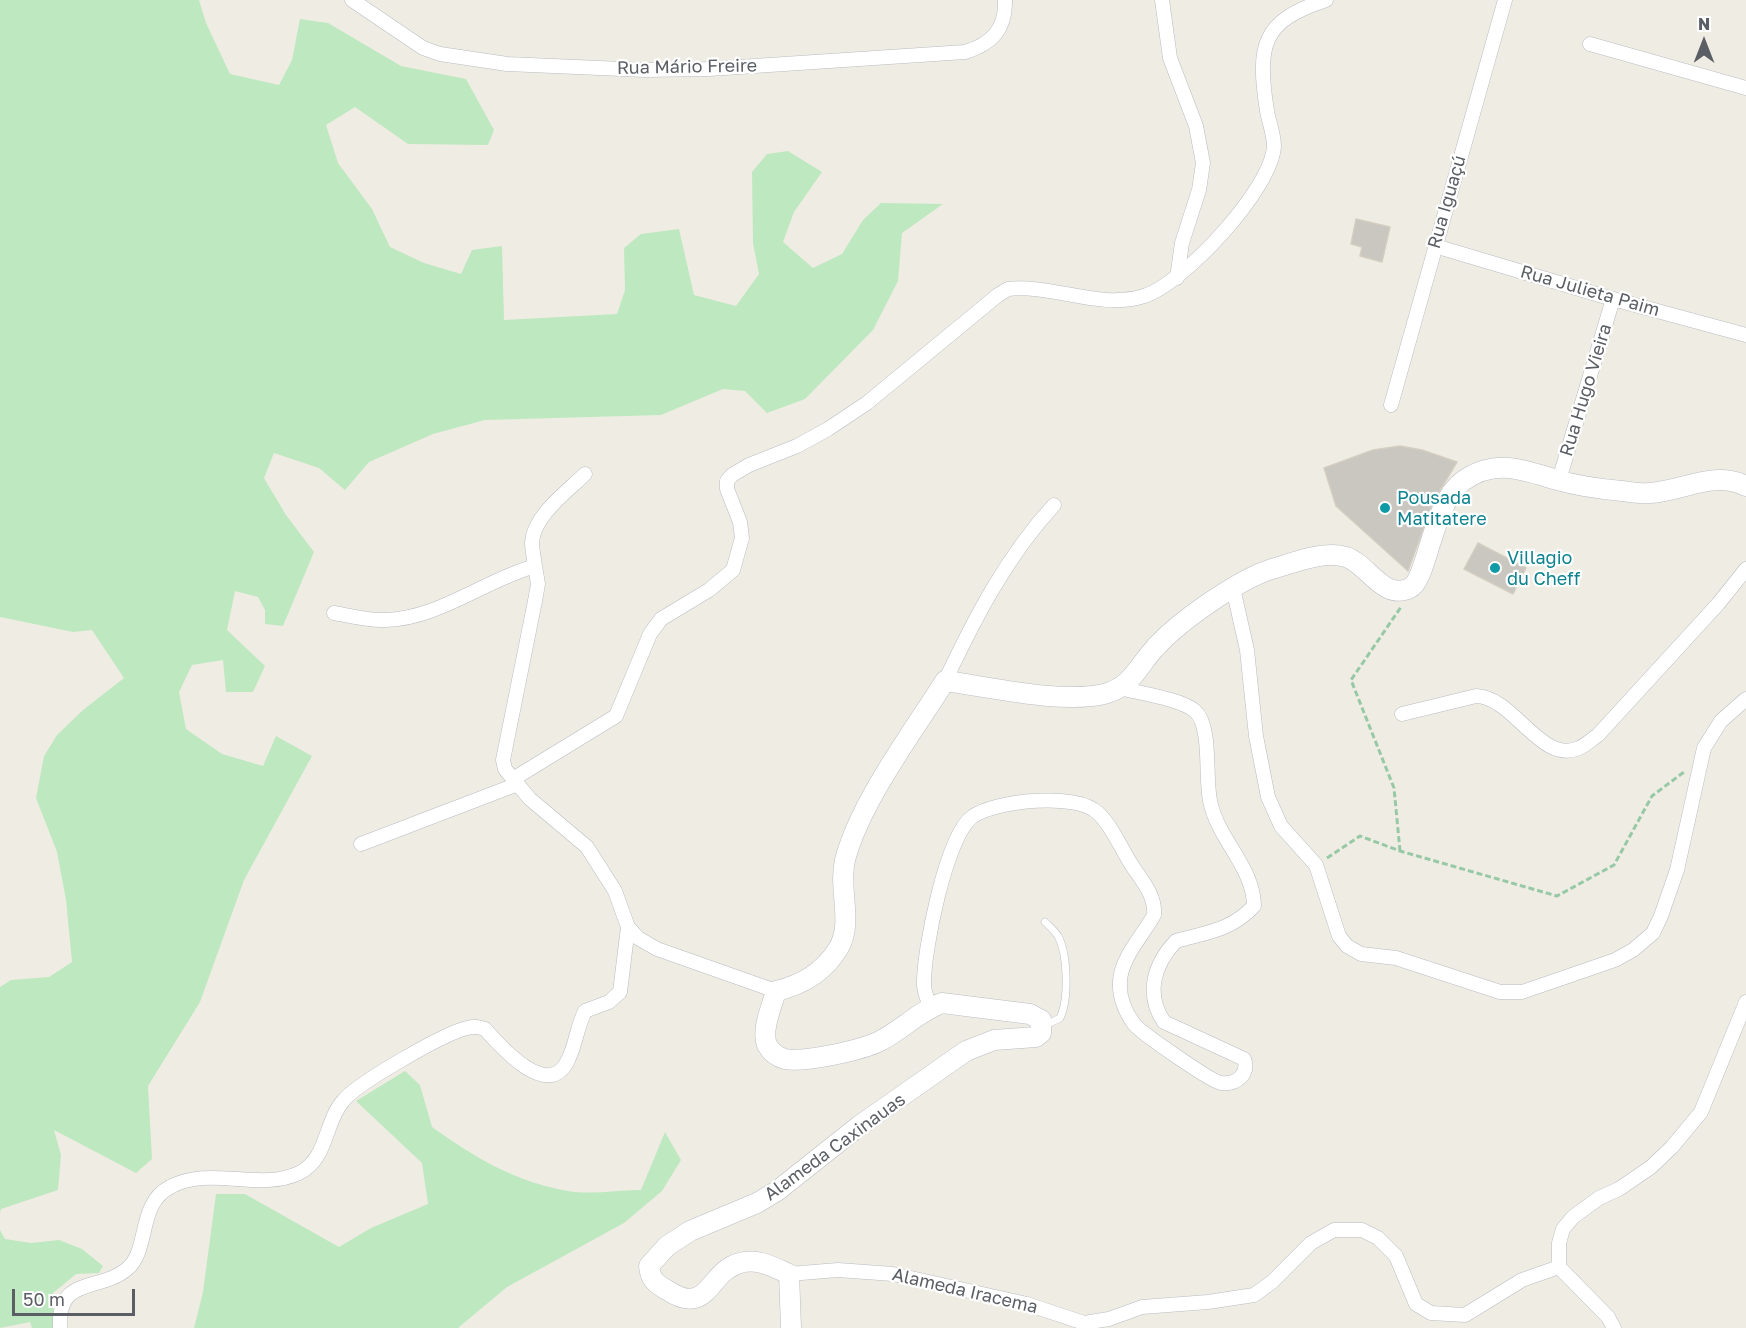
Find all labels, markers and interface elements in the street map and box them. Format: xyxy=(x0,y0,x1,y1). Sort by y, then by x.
north arrow xyxy=(1674,12,1734,72)
text: N xyxy=(1698,14,1710,34)
street label: Rua Mário Freire xyxy=(617,55,757,79)
street label: Rua Iguaçú xyxy=(1423,153,1471,251)
street label: Rua Julieta Paim xyxy=(1518,261,1662,321)
street label: Rua Hugo Vieira xyxy=(1556,321,1616,459)
place label: Pousada Matitatere xyxy=(1397,487,1487,530)
marker: Pousada Matitatere xyxy=(1378,501,1392,515)
place label: Villagio du Cheff xyxy=(1507,547,1580,590)
marker: Villagio du Cheff xyxy=(1488,561,1502,575)
street label: Alameda Caxinauas xyxy=(760,1089,910,1205)
street label: Alameda Iracema xyxy=(890,1264,1040,1318)
scale bar xyxy=(15,1277,138,1315)
text: 50 m xyxy=(23,1288,65,1310)

